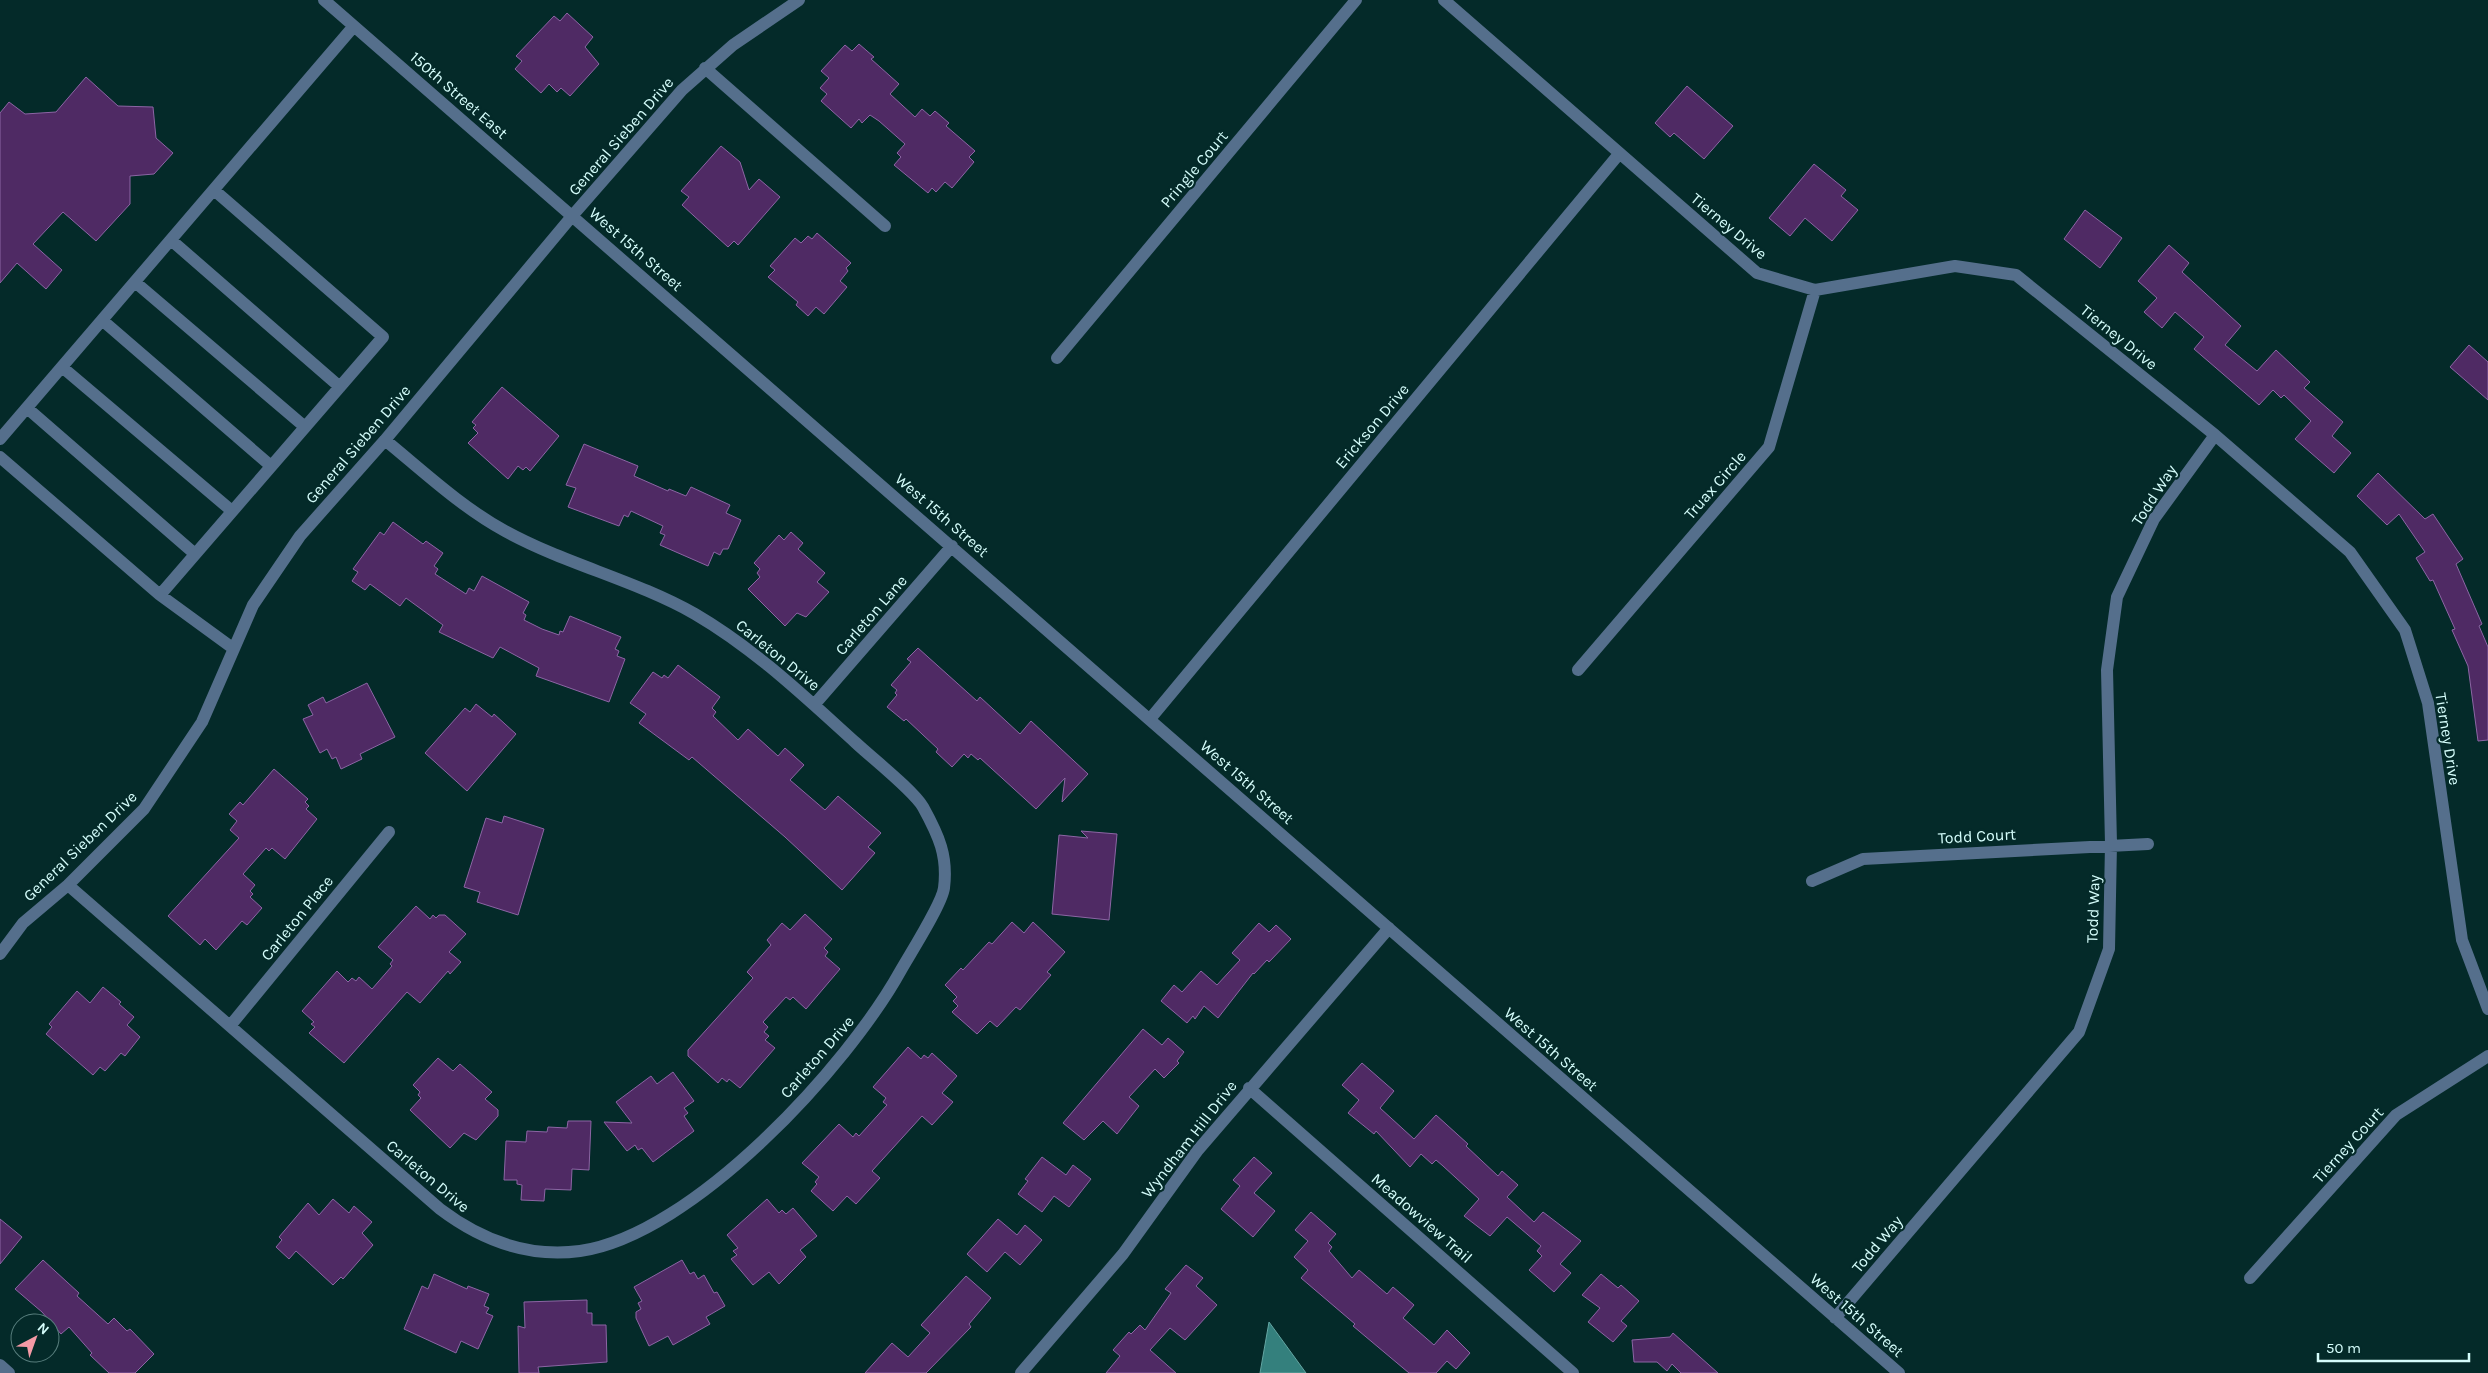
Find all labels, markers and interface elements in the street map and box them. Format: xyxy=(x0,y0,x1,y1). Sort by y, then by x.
street label: 150th Street East xyxy=(406,47,512,143)
street label: General Sieben Drive xyxy=(564,73,678,199)
street label: Pringle Court xyxy=(1156,127,1232,211)
street label: Tierney Drive xyxy=(1687,189,1771,263)
street label: West 15th Street xyxy=(585,203,687,295)
street label: Tierney Drive xyxy=(2077,300,2161,374)
street label: Erickson Drive xyxy=(1331,380,1413,472)
street label: General Sieben Drive xyxy=(301,381,415,507)
street label: Truax Circle xyxy=(1680,447,1750,523)
street label: Todd Way xyxy=(2127,461,2181,529)
street label: West 15th Street xyxy=(891,469,993,561)
street label: Carleton Lane xyxy=(831,571,911,659)
street label: Carleton Drive xyxy=(732,615,824,695)
street label: Tierney Drive xyxy=(2431,691,2465,787)
street label: West 15th Street xyxy=(1196,736,1298,828)
street label: General Sieben Drive xyxy=(19,787,141,905)
street label: Todd Court xyxy=(1937,824,2017,848)
street label: Carleton Place xyxy=(257,872,337,964)
street label: Todd Way xyxy=(2082,874,2104,943)
street label: West 15th Street xyxy=(1500,1003,1602,1095)
street label: Carleton Drive xyxy=(776,1012,858,1102)
street label: Wyndham Hill Drive xyxy=(1137,1077,1241,1201)
street label: Tierney Court xyxy=(2309,1103,2387,1187)
street label: Carleton Drive xyxy=(383,1136,473,1216)
street label: Meadowview Trail xyxy=(1368,1169,1476,1267)
street label: Todd Way xyxy=(1848,1211,1907,1276)
street label: West 15th Street xyxy=(1806,1269,1908,1361)
north arrow xyxy=(10,1313,60,1363)
text: N xyxy=(34,1319,53,1338)
scale bar xyxy=(2318,1330,2469,1362)
text: 50 m xyxy=(2326,1339,2361,1357)

